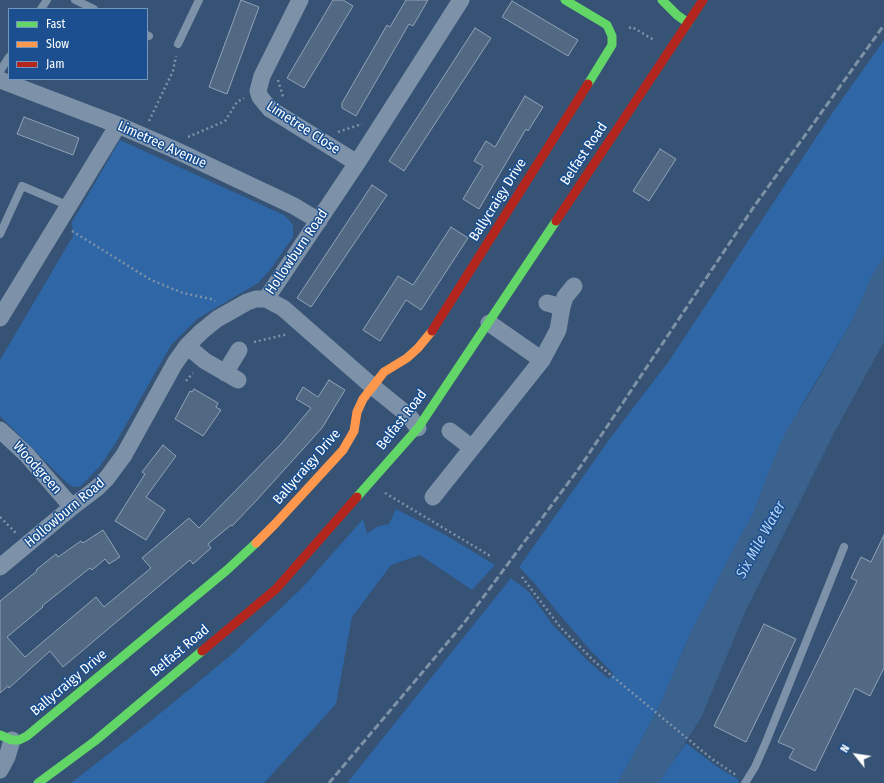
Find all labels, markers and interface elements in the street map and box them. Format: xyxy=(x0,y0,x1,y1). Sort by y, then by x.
legend xyxy=(8,8,148,80)
text: Fast xyxy=(46,17,65,31)
text: Slow xyxy=(46,37,69,51)
text: Jam xyxy=(46,57,64,71)
street label: Limetree Close xyxy=(263,98,343,158)
street label: Limetree Avenue xyxy=(115,118,209,172)
street label: Belfast Road xyxy=(557,120,611,188)
street label: Ballycraigy Drive xyxy=(466,156,530,244)
street label: Hollowburn Road xyxy=(262,206,332,298)
street label: Belfast Road xyxy=(373,387,431,453)
street label: Ballycraigy Drive xyxy=(270,426,344,508)
street label: Woodgreen xyxy=(9,438,65,498)
street label: Hollowburn Road xyxy=(22,475,108,551)
water label: Six Mile Water xyxy=(732,498,790,582)
street label: Belfast Road xyxy=(147,621,213,681)
street label: Ballycraigy Drive xyxy=(27,646,111,720)
north arrow xyxy=(836,735,876,775)
text: N xyxy=(838,743,852,755)

